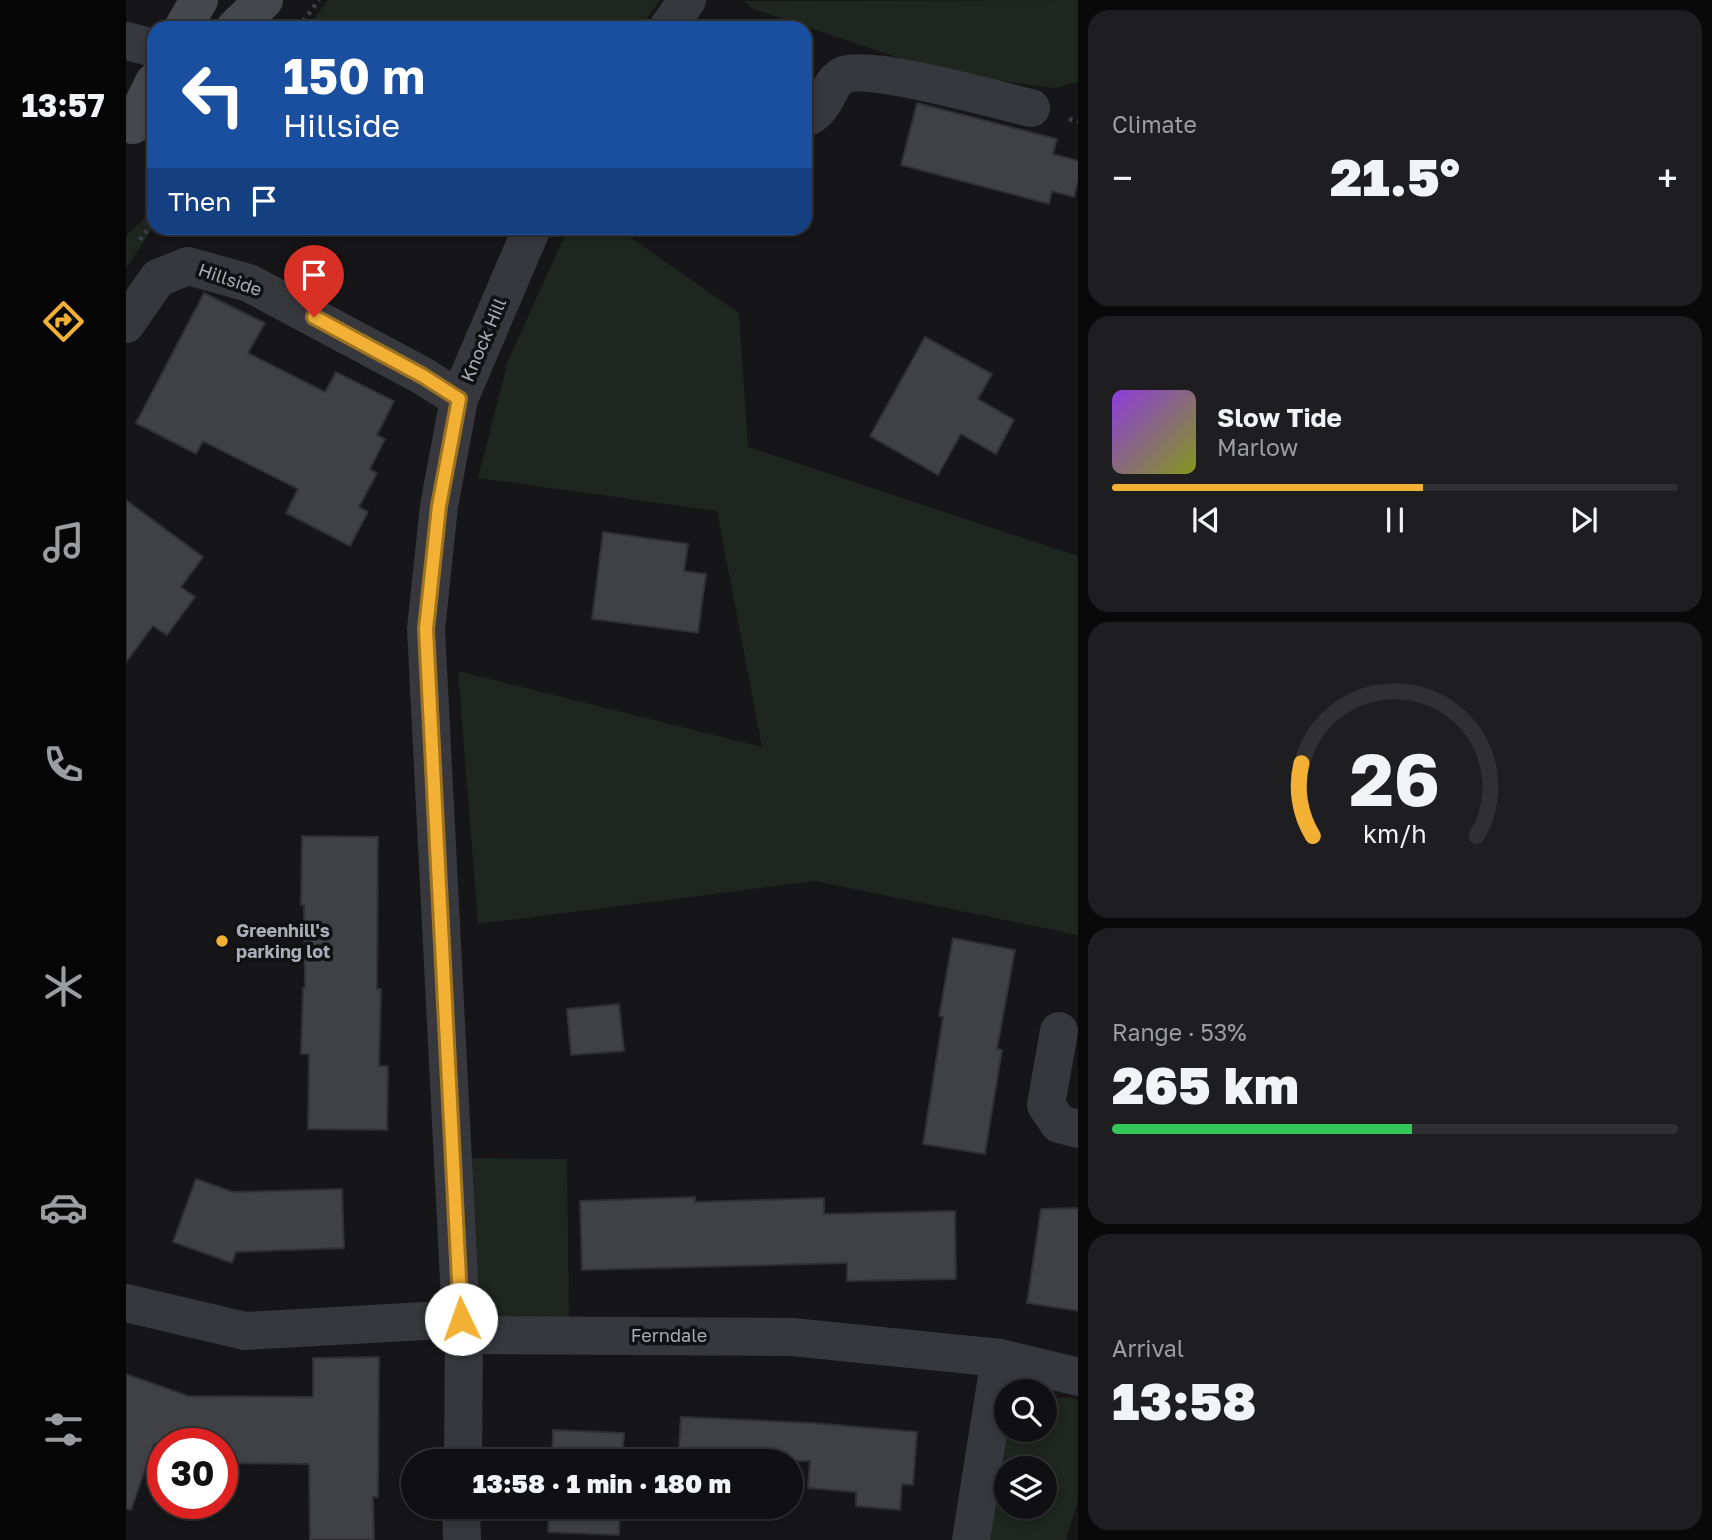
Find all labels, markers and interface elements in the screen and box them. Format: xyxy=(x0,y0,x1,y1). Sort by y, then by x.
text: 150 m xyxy=(283,46,425,105)
icon: left xyxy=(168,49,259,140)
text: 13:57 xyxy=(21,86,105,124)
text: Hillside xyxy=(283,106,400,144)
text: Climate xyxy=(1112,110,1197,138)
text: 21.5° xyxy=(1330,145,1460,207)
text: − xyxy=(1112,155,1133,200)
text: + xyxy=(1657,155,1678,200)
icon: arrive xyxy=(245,182,283,220)
text: Then xyxy=(168,186,231,217)
pin xyxy=(284,245,344,317)
icon: arrive xyxy=(295,256,333,294)
street label: Hillside xyxy=(196,258,265,300)
street label: Knock Hill xyxy=(456,294,511,385)
icon: directions xyxy=(39,297,88,346)
text: Slow Tide xyxy=(1217,402,1342,433)
text: Marlow xyxy=(1217,433,1298,461)
icon: previous xyxy=(1187,501,1225,539)
icon: pause xyxy=(1376,501,1414,539)
icon: next xyxy=(1565,501,1603,539)
icon: music xyxy=(39,518,88,567)
text: 26 xyxy=(1350,735,1440,822)
icon: phone xyxy=(39,740,88,789)
text: km/h xyxy=(1363,818,1427,849)
place label: Greenhill's parking lot xyxy=(236,919,330,962)
marker: Greenhill's parking lot xyxy=(214,933,230,949)
icon: climate xyxy=(39,962,88,1011)
text: Range · 53% xyxy=(1112,1018,1247,1046)
text: 265 km xyxy=(1112,1053,1299,1115)
icon: car xyxy=(39,1183,88,1232)
position arrow xyxy=(424,1282,498,1356)
street label: Ferndale xyxy=(631,1324,707,1346)
text: Arrival xyxy=(1112,1334,1184,1362)
text: 13:58 xyxy=(1112,1369,1256,1431)
map controls xyxy=(994,1379,1057,1519)
button: search xyxy=(994,1379,1057,1442)
icon: filters xyxy=(39,1405,88,1454)
speed limit sign: 30 xyxy=(147,1428,238,1519)
button: layers xyxy=(994,1456,1057,1519)
text: 13:58 · 1 min · 180 m xyxy=(473,1468,731,1499)

